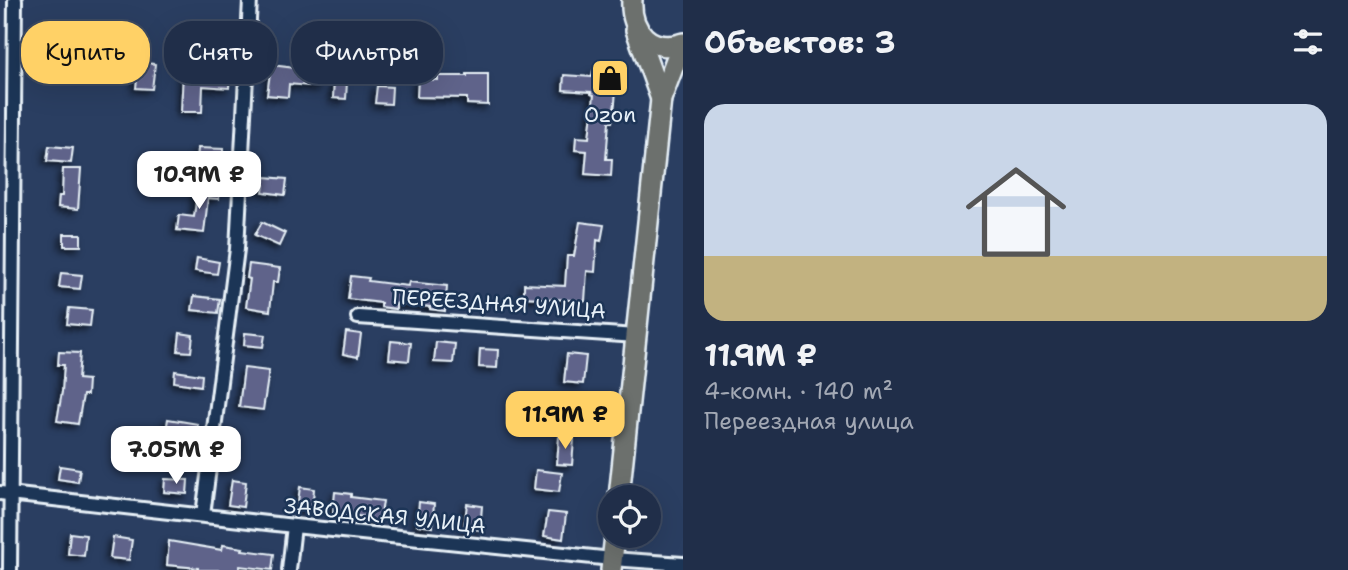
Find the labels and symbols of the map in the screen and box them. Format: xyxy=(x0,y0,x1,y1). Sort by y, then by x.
shop icon: Ozon xyxy=(589,57,631,99)
place label: Ozon xyxy=(584,101,636,129)
pin: 10.9M ₽ xyxy=(134,152,264,211)
street label: ПЕРЕЕЗДНАЯ УЛИЦА xyxy=(391,283,607,325)
pin: 11.9M ₽ xyxy=(500,392,630,451)
pin: 7.05M ₽ xyxy=(111,426,241,486)
street label: ЗАВОДСКАЯ УЛИЦА xyxy=(283,491,487,541)

